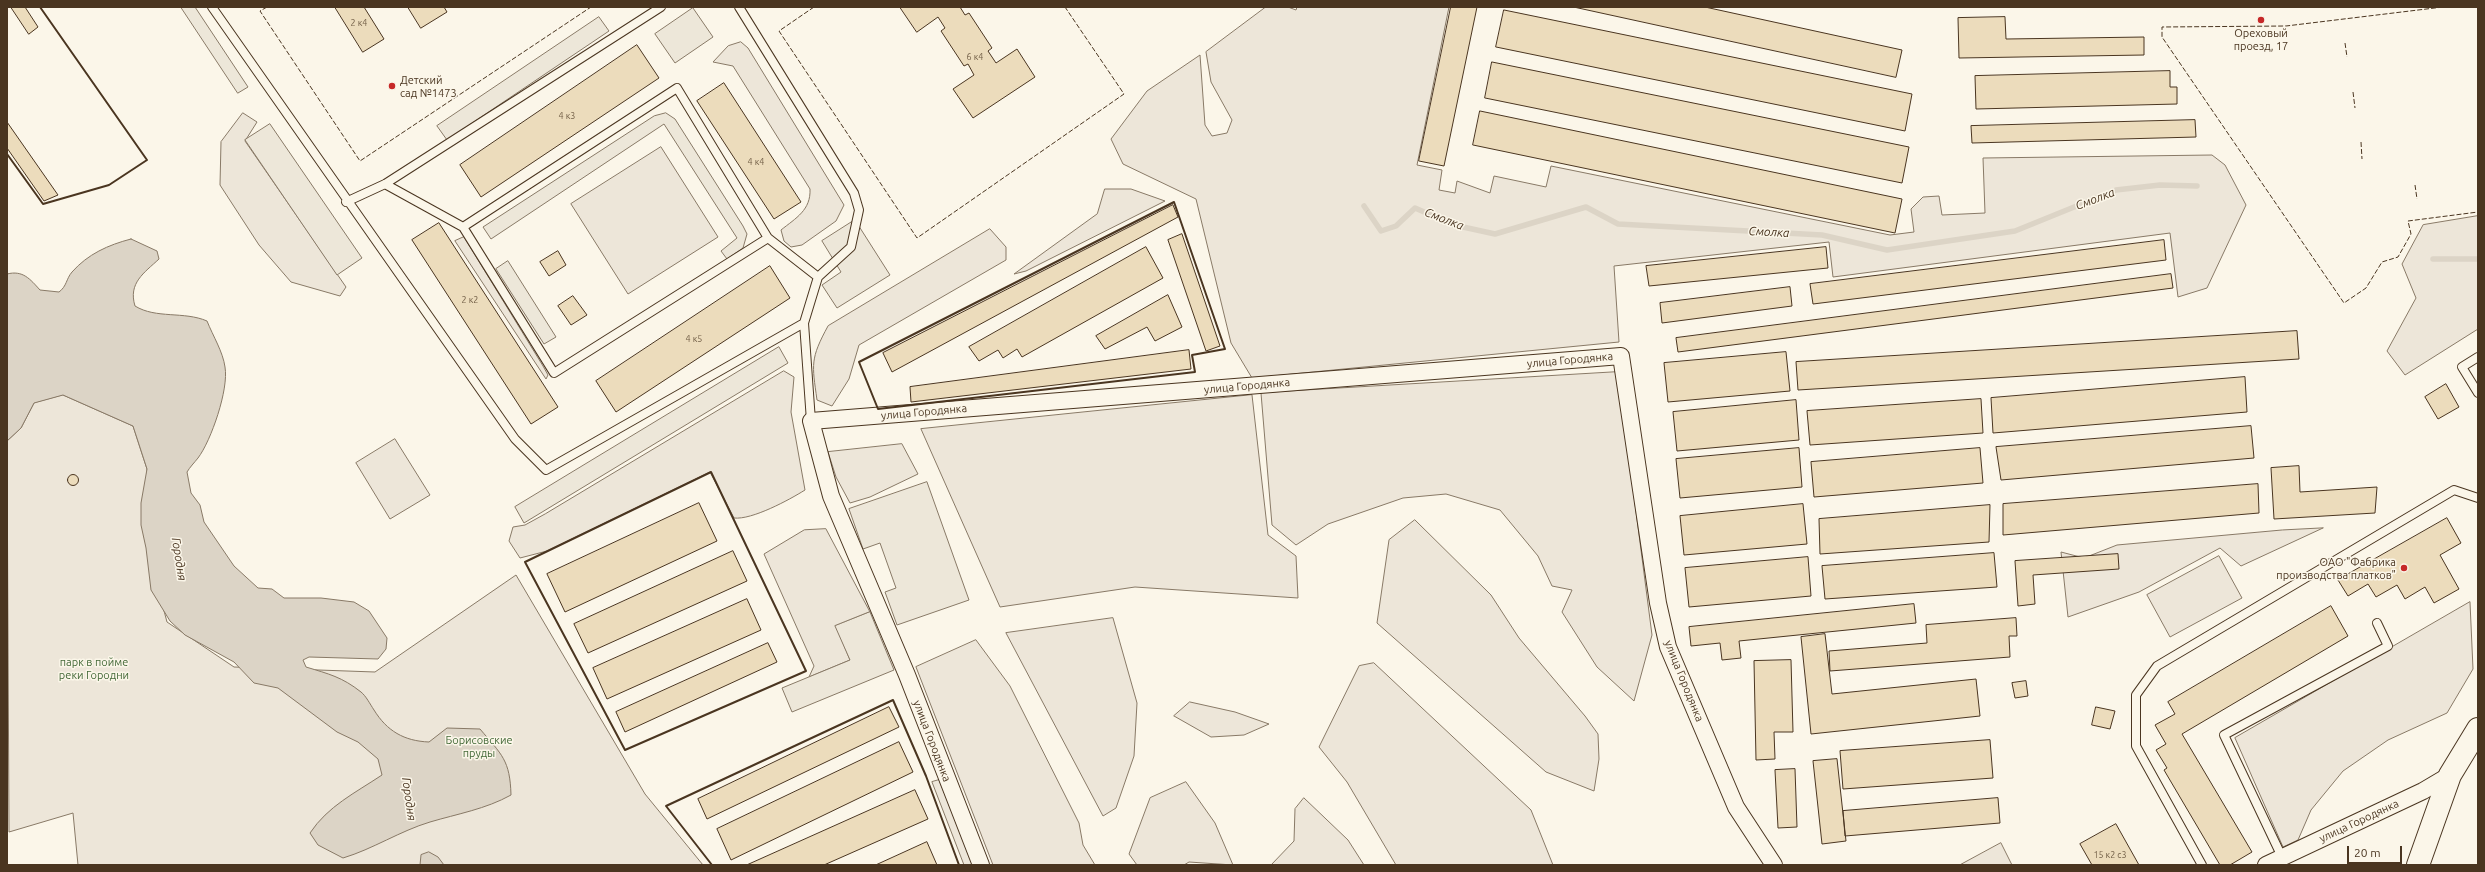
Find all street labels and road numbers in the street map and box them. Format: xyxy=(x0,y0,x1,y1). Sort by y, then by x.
street label: улица Городянка xyxy=(1526,350,1614,370)
street label: улица Городянка xyxy=(1203,376,1291,396)
street label: улица Городянка xyxy=(880,402,968,422)
street label: улица Городянка xyxy=(1662,638,1706,724)
street label: улица Городянка xyxy=(910,698,954,784)
street label: улица Городянка xyxy=(2317,797,2401,845)

